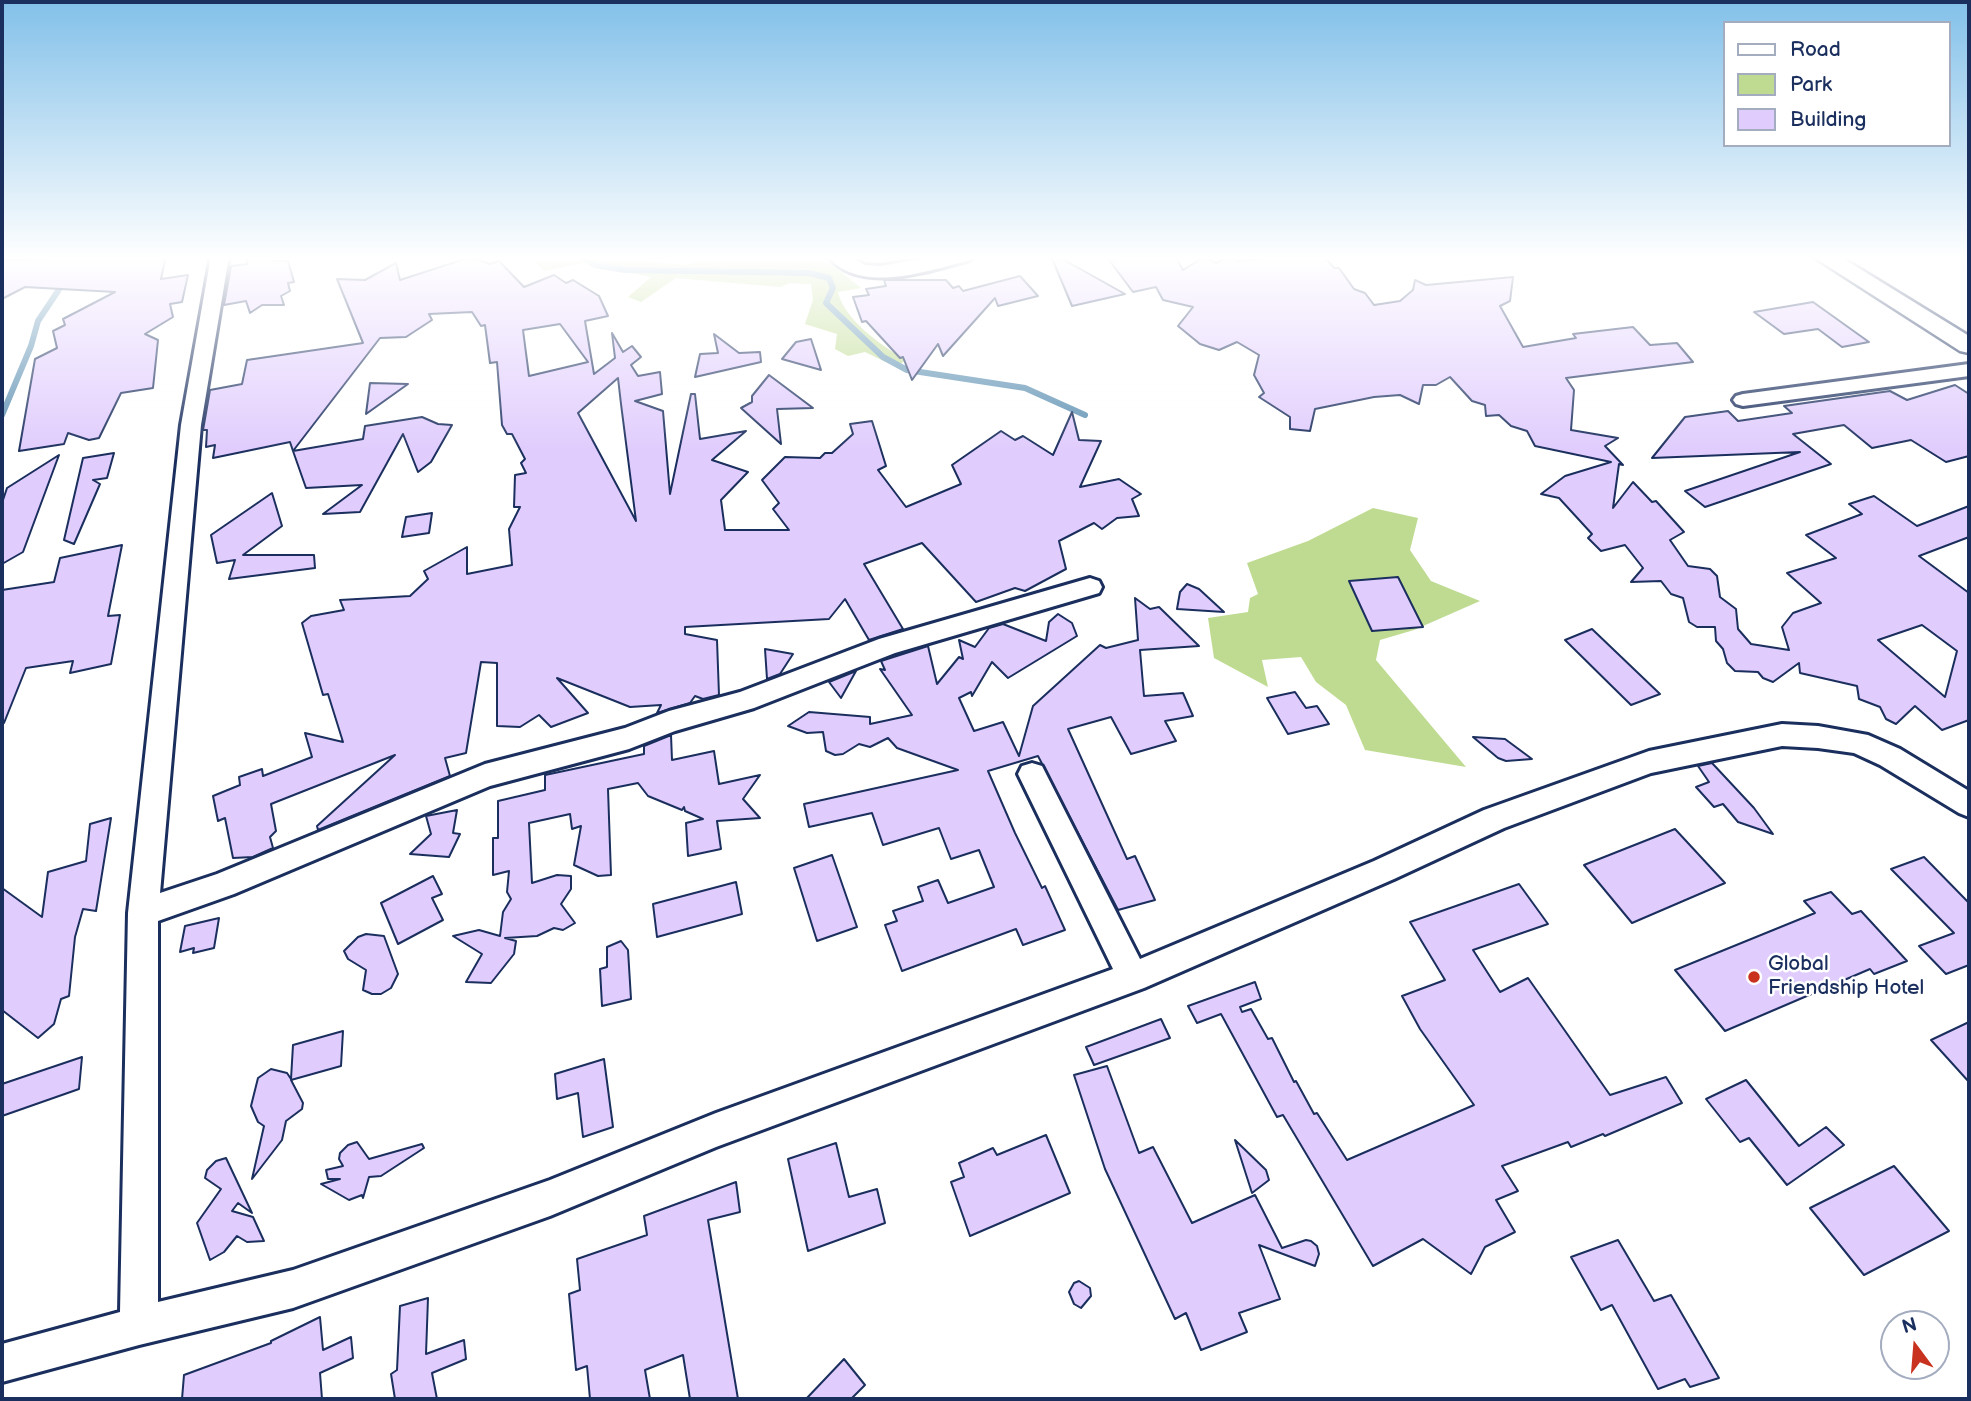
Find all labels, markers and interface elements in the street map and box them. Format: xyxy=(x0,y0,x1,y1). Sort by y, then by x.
legend xyxy=(1722,21,1950,147)
text: Road xyxy=(1790,37,1841,62)
text: Park xyxy=(1790,72,1832,97)
text: Building xyxy=(1790,107,1866,132)
place label: Global Friendship Hotel xyxy=(1768,952,1924,1002)
marker: Global Friendship Hotel xyxy=(1746,969,1762,985)
north arrow xyxy=(1880,1310,1950,1380)
text: N xyxy=(1900,1313,1920,1339)

